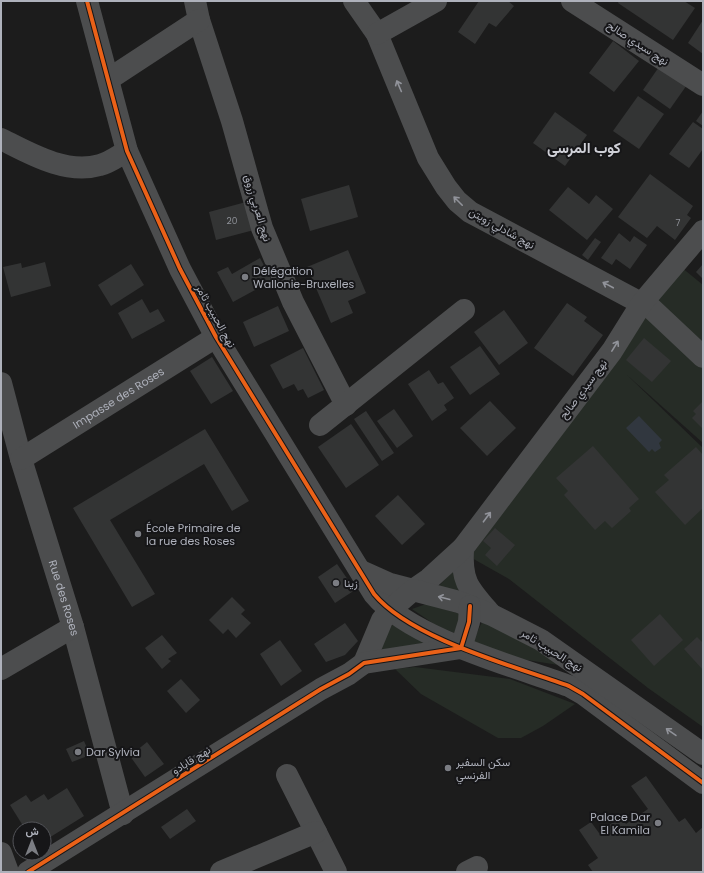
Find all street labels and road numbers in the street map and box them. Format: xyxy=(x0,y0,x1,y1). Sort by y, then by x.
street label: نهج سيدي صالح xyxy=(603,17,672,71)
street label: نهج العربي زروق xyxy=(238,173,276,244)
street label: نهج شادلي زويتن xyxy=(465,203,538,254)
street label: نهج الحبيب ثامر xyxy=(192,281,240,350)
street label: نهج سيدي صالح xyxy=(555,356,612,423)
street label: Impasse des Roses xyxy=(70,363,168,433)
street label: Rue des Roses xyxy=(45,558,83,638)
street label: نهج الحبيب ثامر xyxy=(517,624,586,675)
street label: نهج قابادو xyxy=(168,742,214,778)

